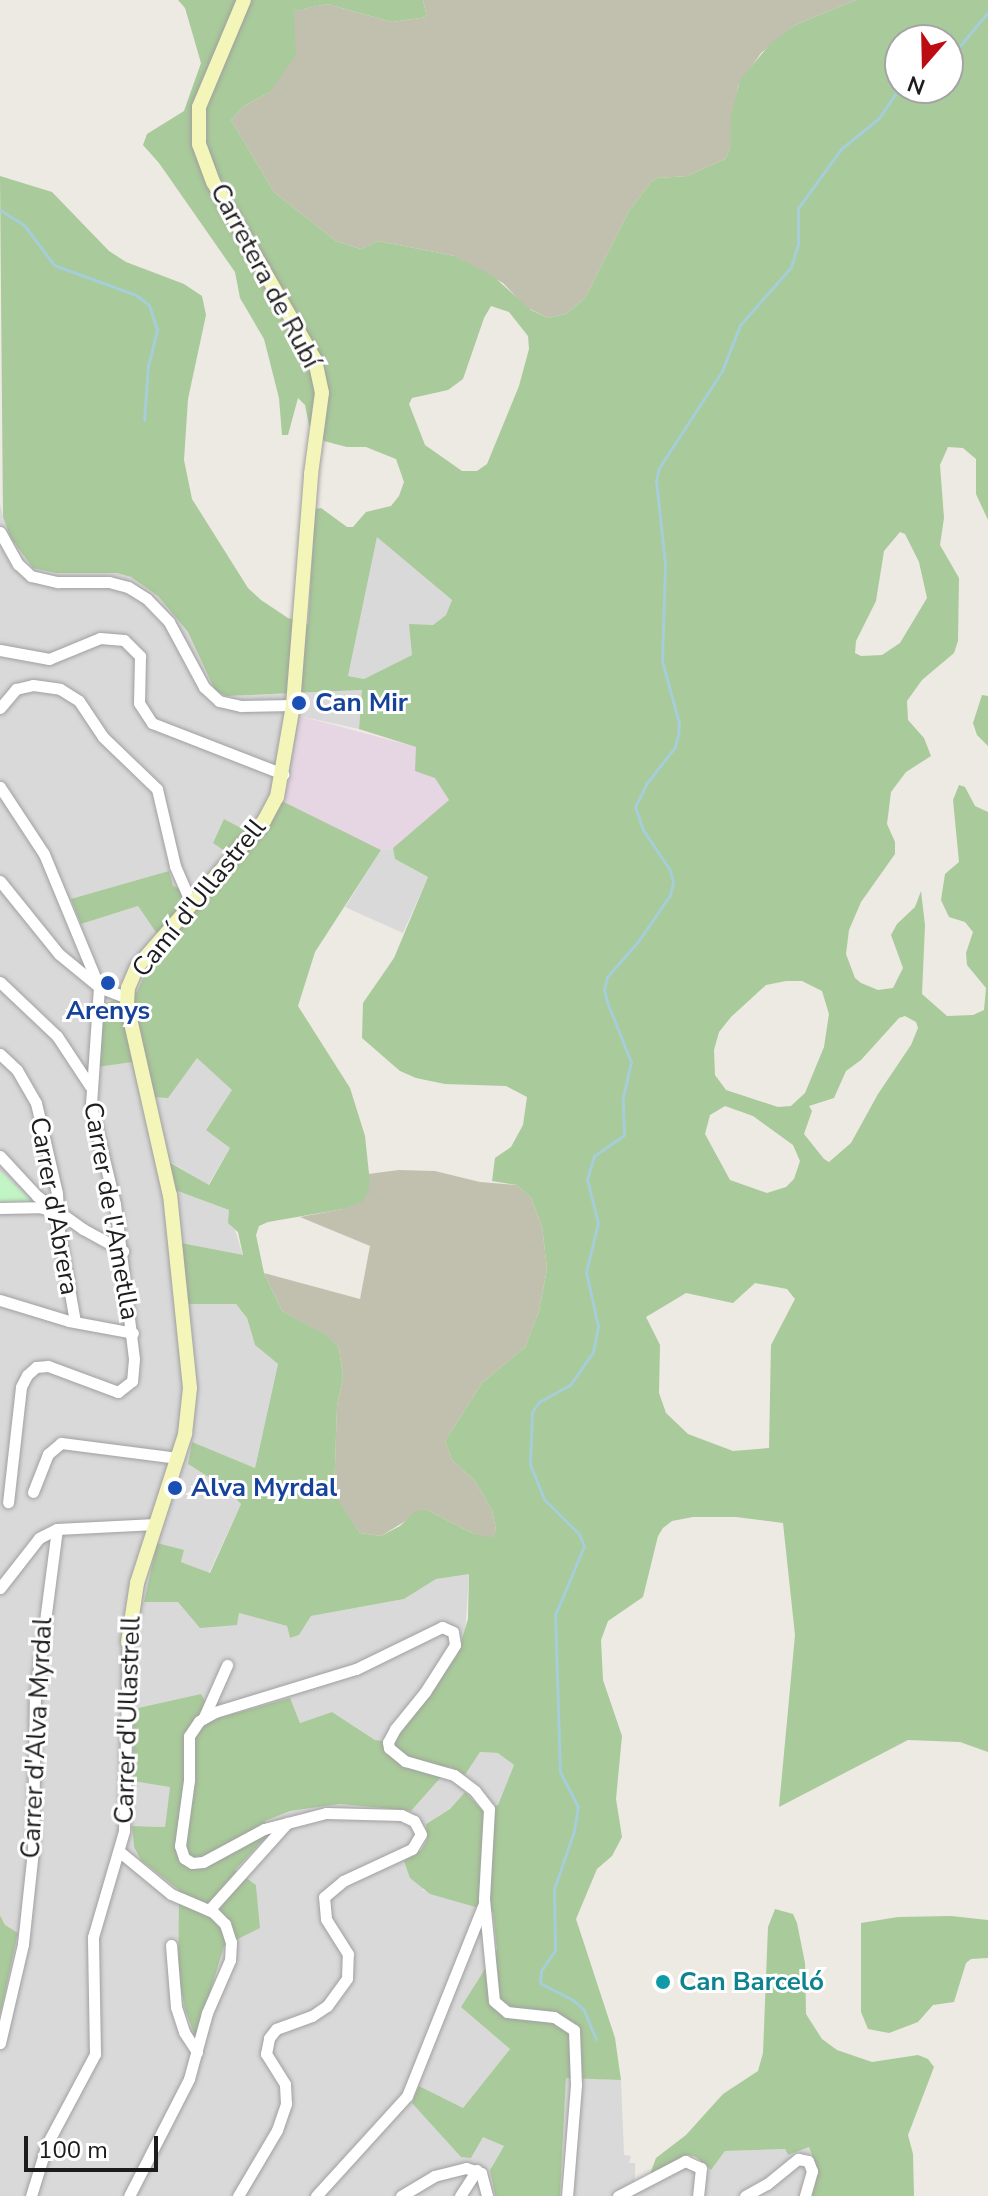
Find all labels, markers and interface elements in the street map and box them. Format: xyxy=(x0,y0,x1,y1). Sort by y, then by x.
north arrow xyxy=(884,24,964,104)
text: N xyxy=(904,68,929,102)
street label: Carretera de Rubí xyxy=(203,178,327,374)
place label: Can Mir xyxy=(315,687,408,719)
marker: Can Mir xyxy=(290,694,308,712)
street label: Camí d'Ullastrell xyxy=(126,813,272,983)
marker: Arenys xyxy=(99,974,117,992)
place label: Arenys xyxy=(66,995,150,1027)
street label: Carrer de l'Ametlla xyxy=(76,1100,146,1322)
street label: Carrer d'Abrera xyxy=(23,1115,85,1297)
place label: Alva Myrdal xyxy=(191,1472,337,1504)
marker: Alva Myrdal xyxy=(166,1479,184,1497)
street label: Carrer d'Ullastrell xyxy=(109,1616,147,1824)
street label: Carrer d'Alva Myrdal xyxy=(15,1617,59,1859)
place label: Can Barceló xyxy=(679,1966,824,1998)
marker: Can Barceló xyxy=(654,1973,672,1991)
scale bar xyxy=(28,2120,162,2170)
text: 100 m xyxy=(38,2134,108,2166)

